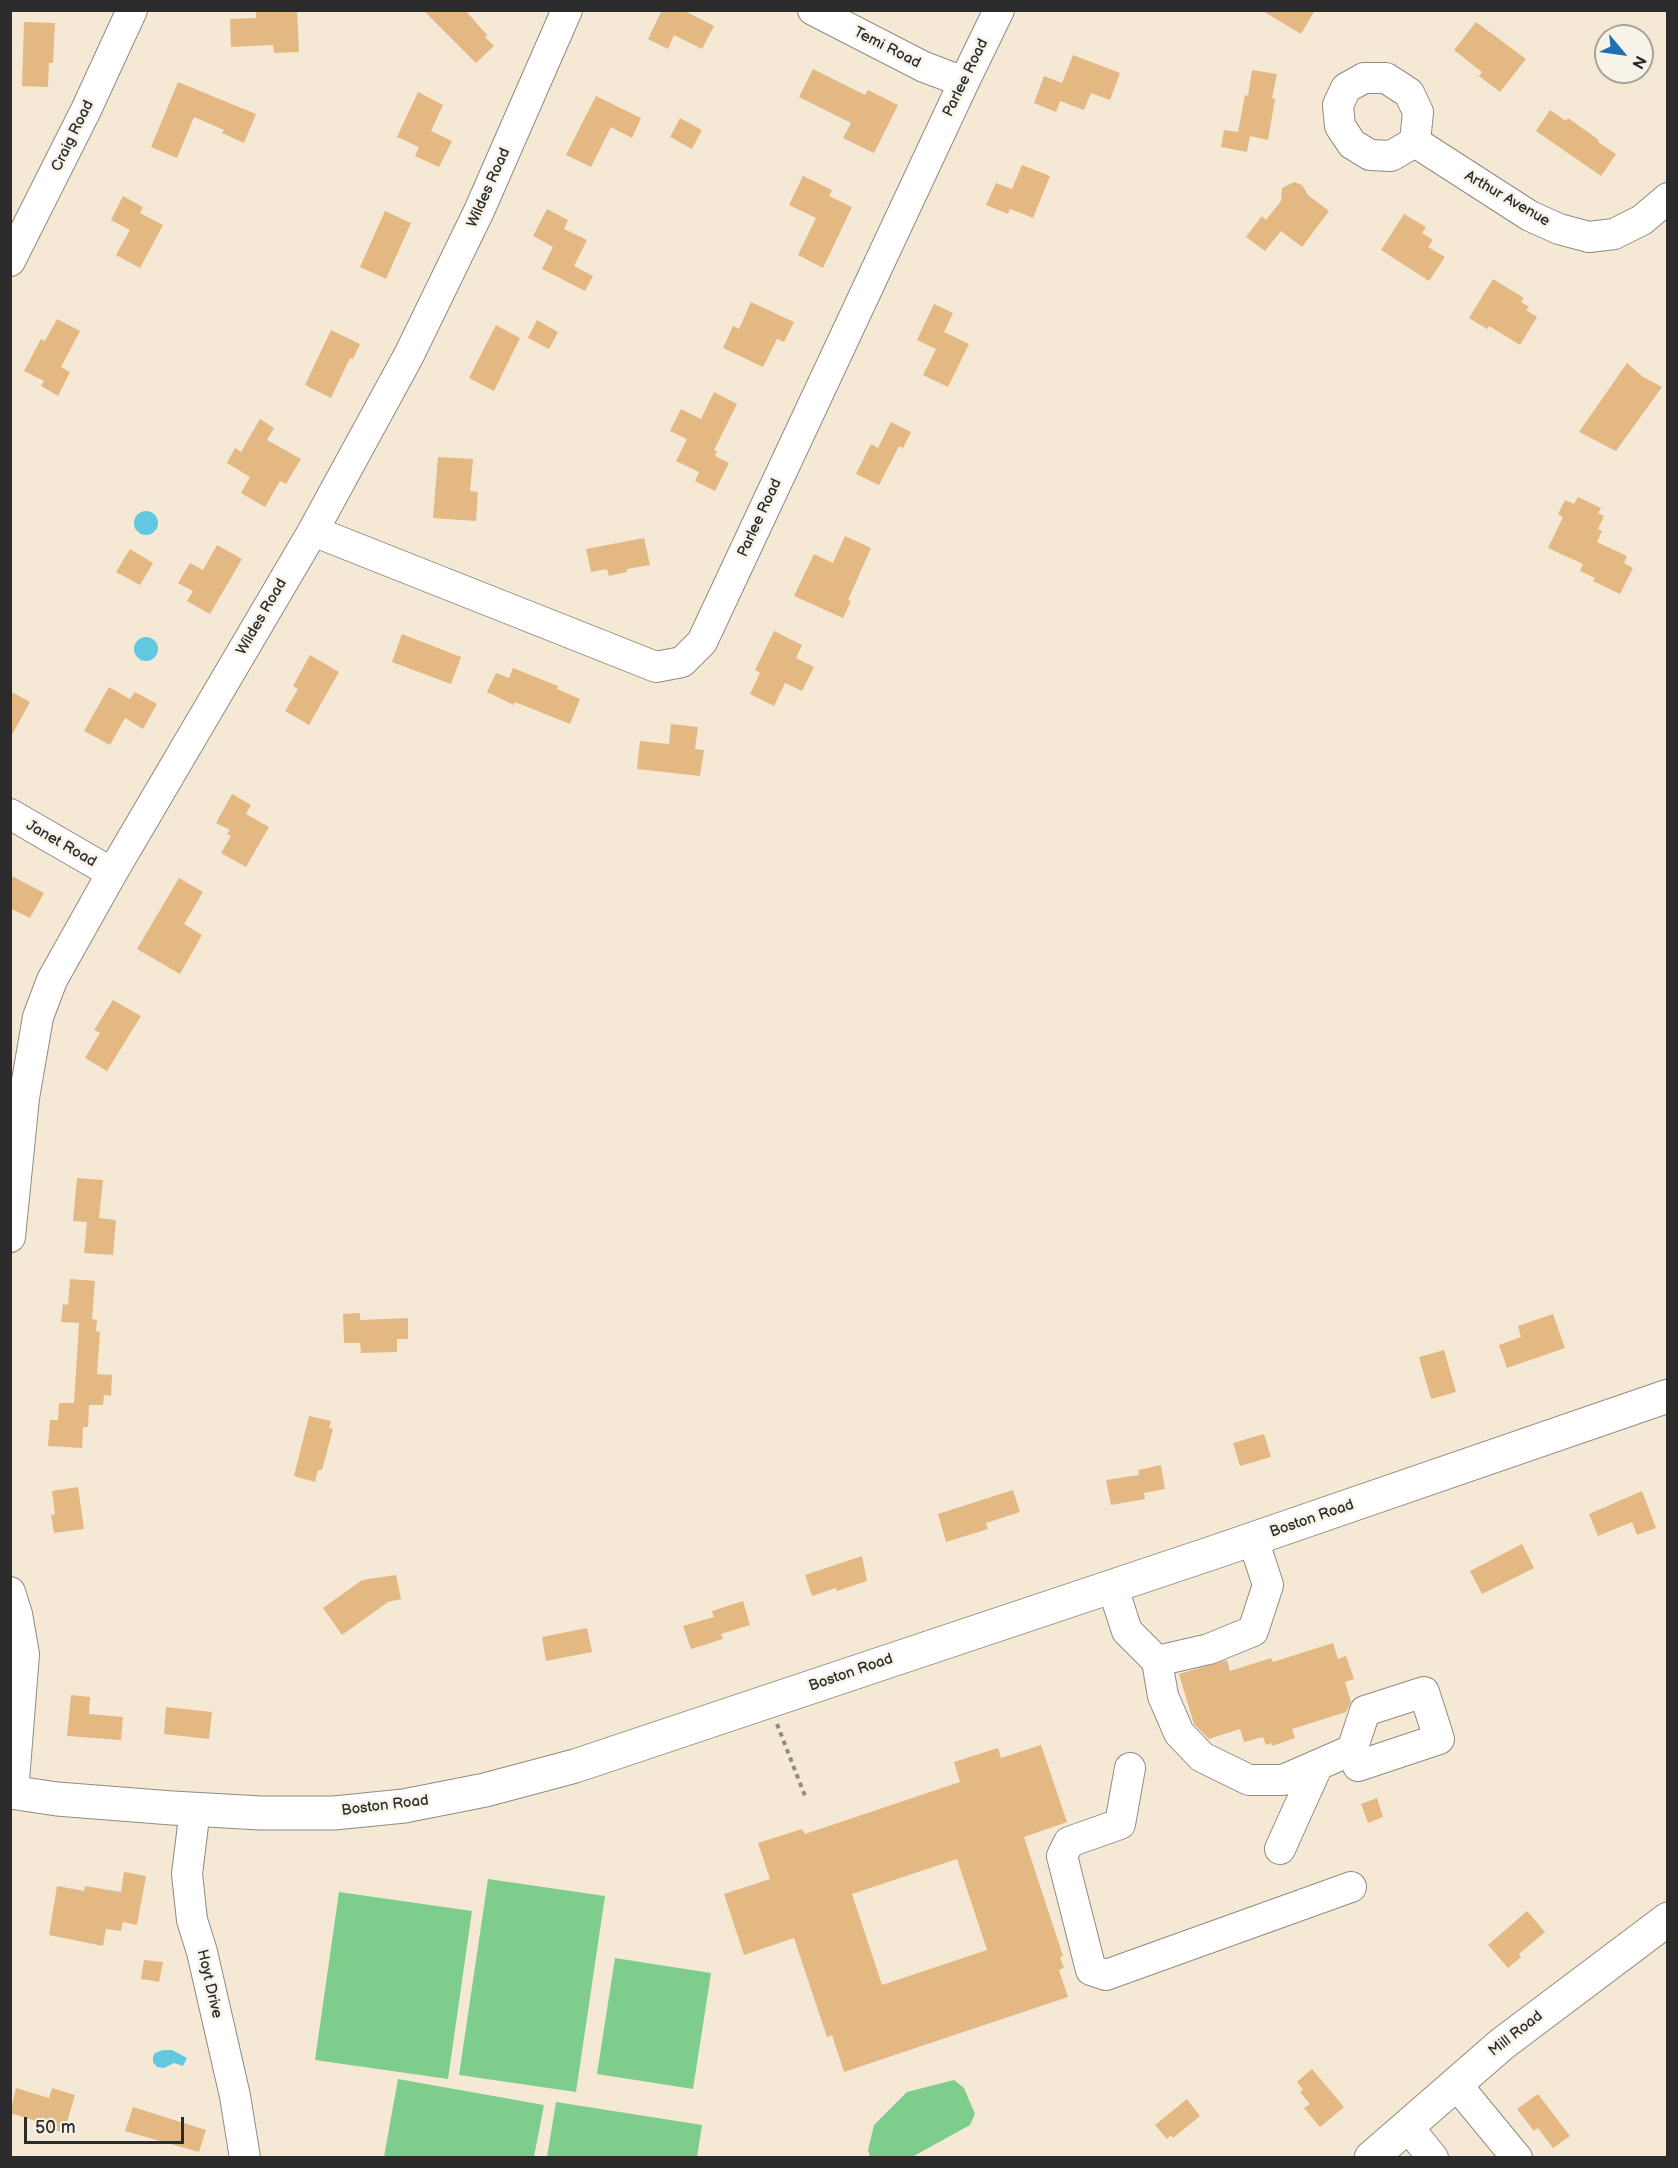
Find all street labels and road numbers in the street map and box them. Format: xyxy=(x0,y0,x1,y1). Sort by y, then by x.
street label: Temi Road xyxy=(851,24,923,72)
street label: Parlee Road xyxy=(939,36,993,120)
street label: Craig Road xyxy=(48,98,98,174)
street label: Wildes Road xyxy=(464,146,514,230)
street label: Arthur Avenue xyxy=(1461,167,1553,231)
street label: Parlee Road xyxy=(734,476,786,560)
street label: Wildes Road xyxy=(233,576,291,658)
street label: Janet Road xyxy=(23,817,99,871)
street label: Boston Road xyxy=(1268,1496,1356,1542)
street label: Boston Road xyxy=(807,1650,895,1696)
street label: Boston Road xyxy=(340,1792,430,1820)
street label: Hoyt Drive xyxy=(192,1948,226,2020)
street label: Mill Road xyxy=(1485,2007,1547,2061)

